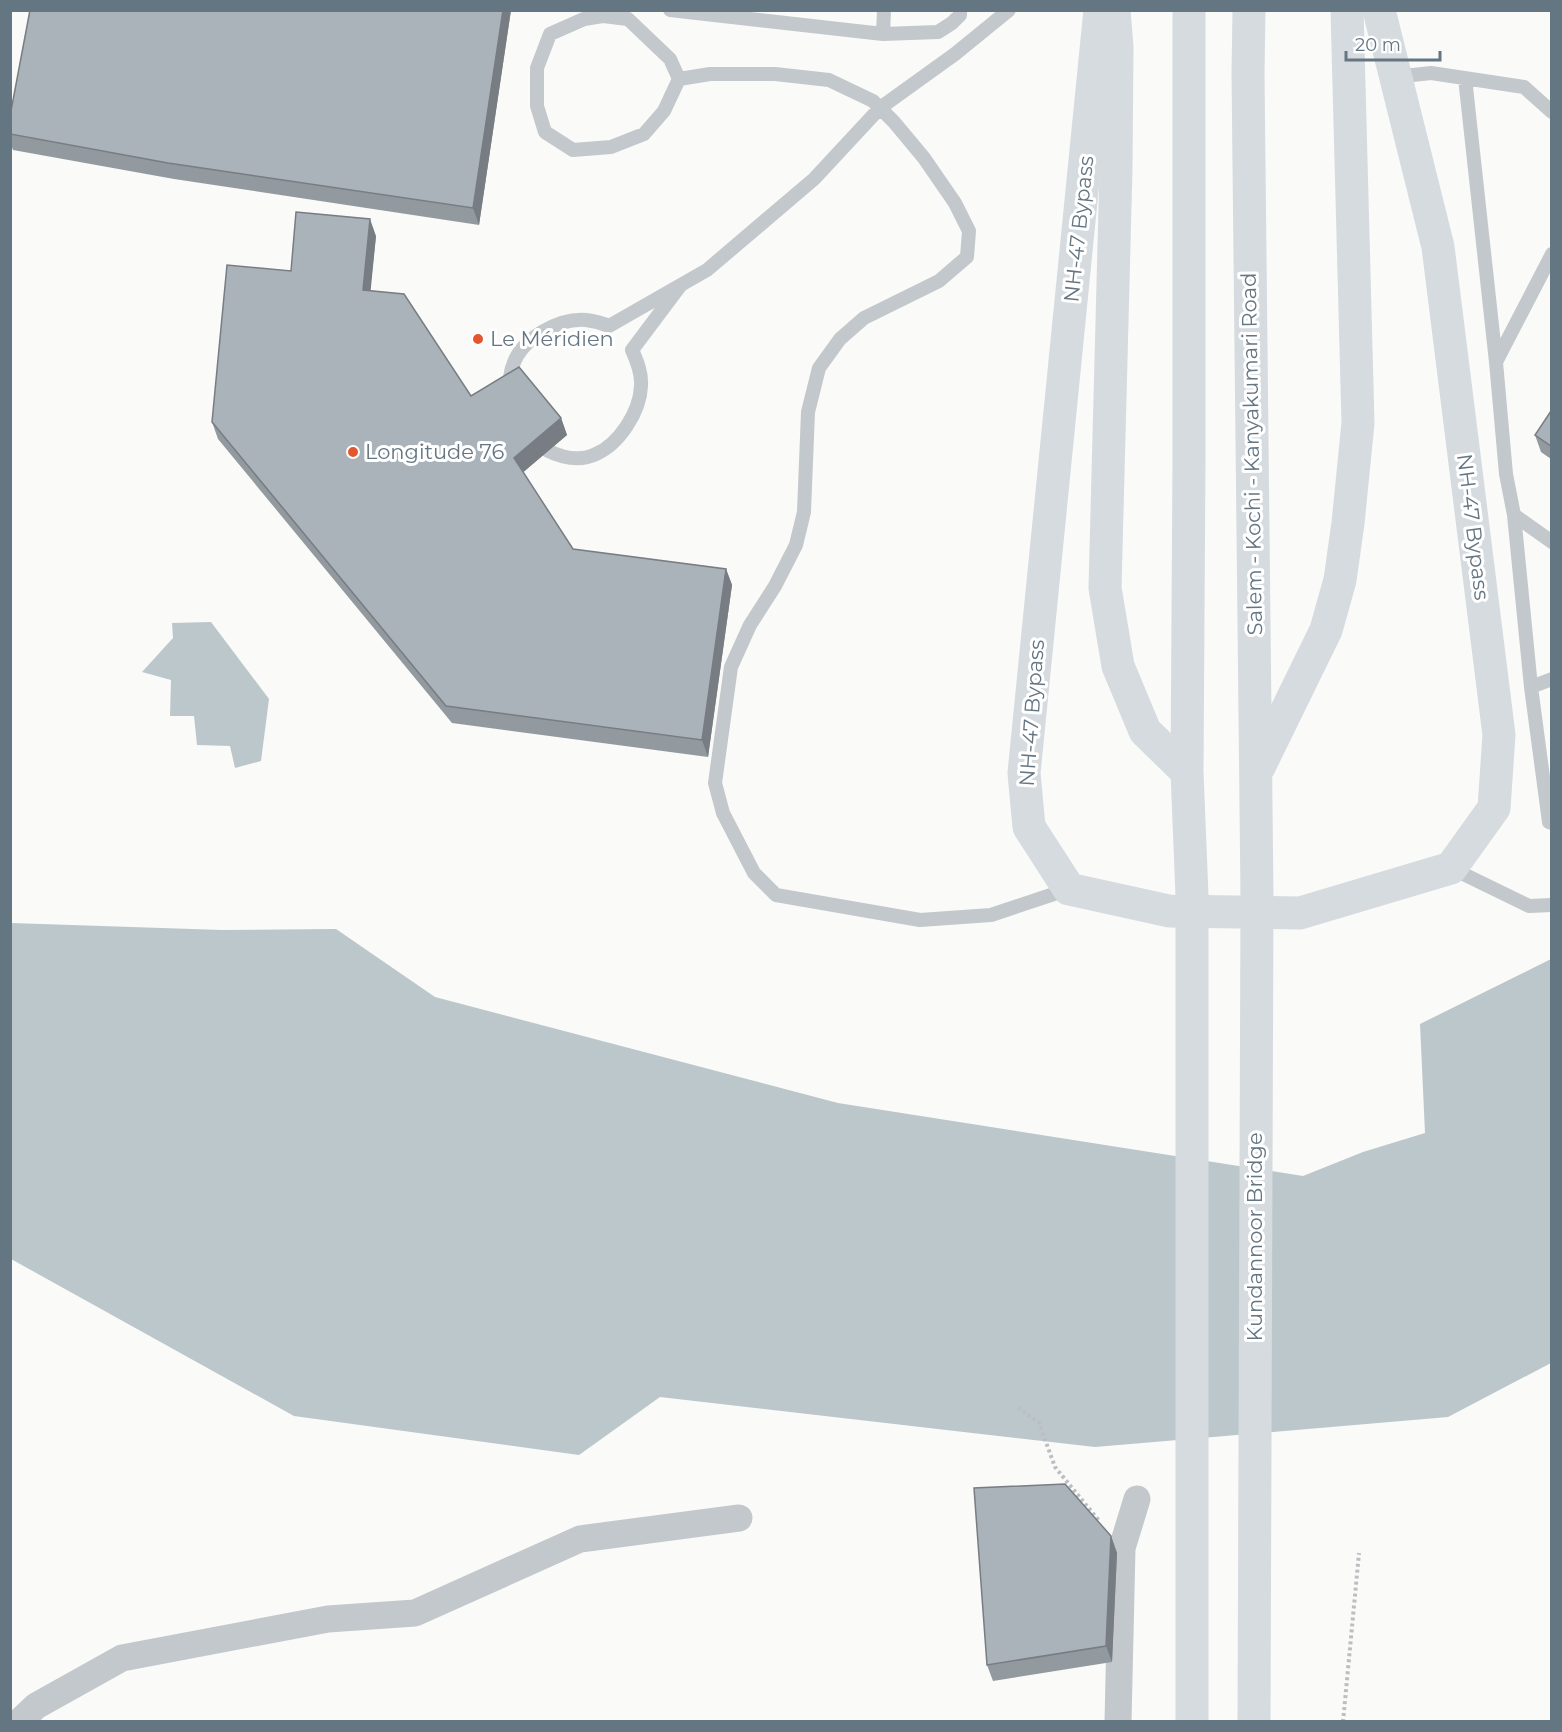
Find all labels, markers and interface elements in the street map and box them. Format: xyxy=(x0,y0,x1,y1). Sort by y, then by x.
scale bar xyxy=(1346,24,1440,62)
text: 20 m xyxy=(1355,34,1401,56)
street label: NH-47 Bypass xyxy=(1058,154,1099,304)
street label: Salem - Kochi - Kanyakumari Road xyxy=(1236,272,1267,636)
place label: Le Méridien xyxy=(490,326,614,351)
marker: Le Méridien xyxy=(471,332,485,346)
place label: Longitude 76 xyxy=(365,439,504,464)
marker: Longitude 76 xyxy=(346,445,360,459)
street label: NH-47 Bypass xyxy=(1452,452,1495,602)
street label: NH-47 Bypass xyxy=(1014,639,1049,787)
street label: Kundannoor Bridge xyxy=(1242,1132,1267,1342)

